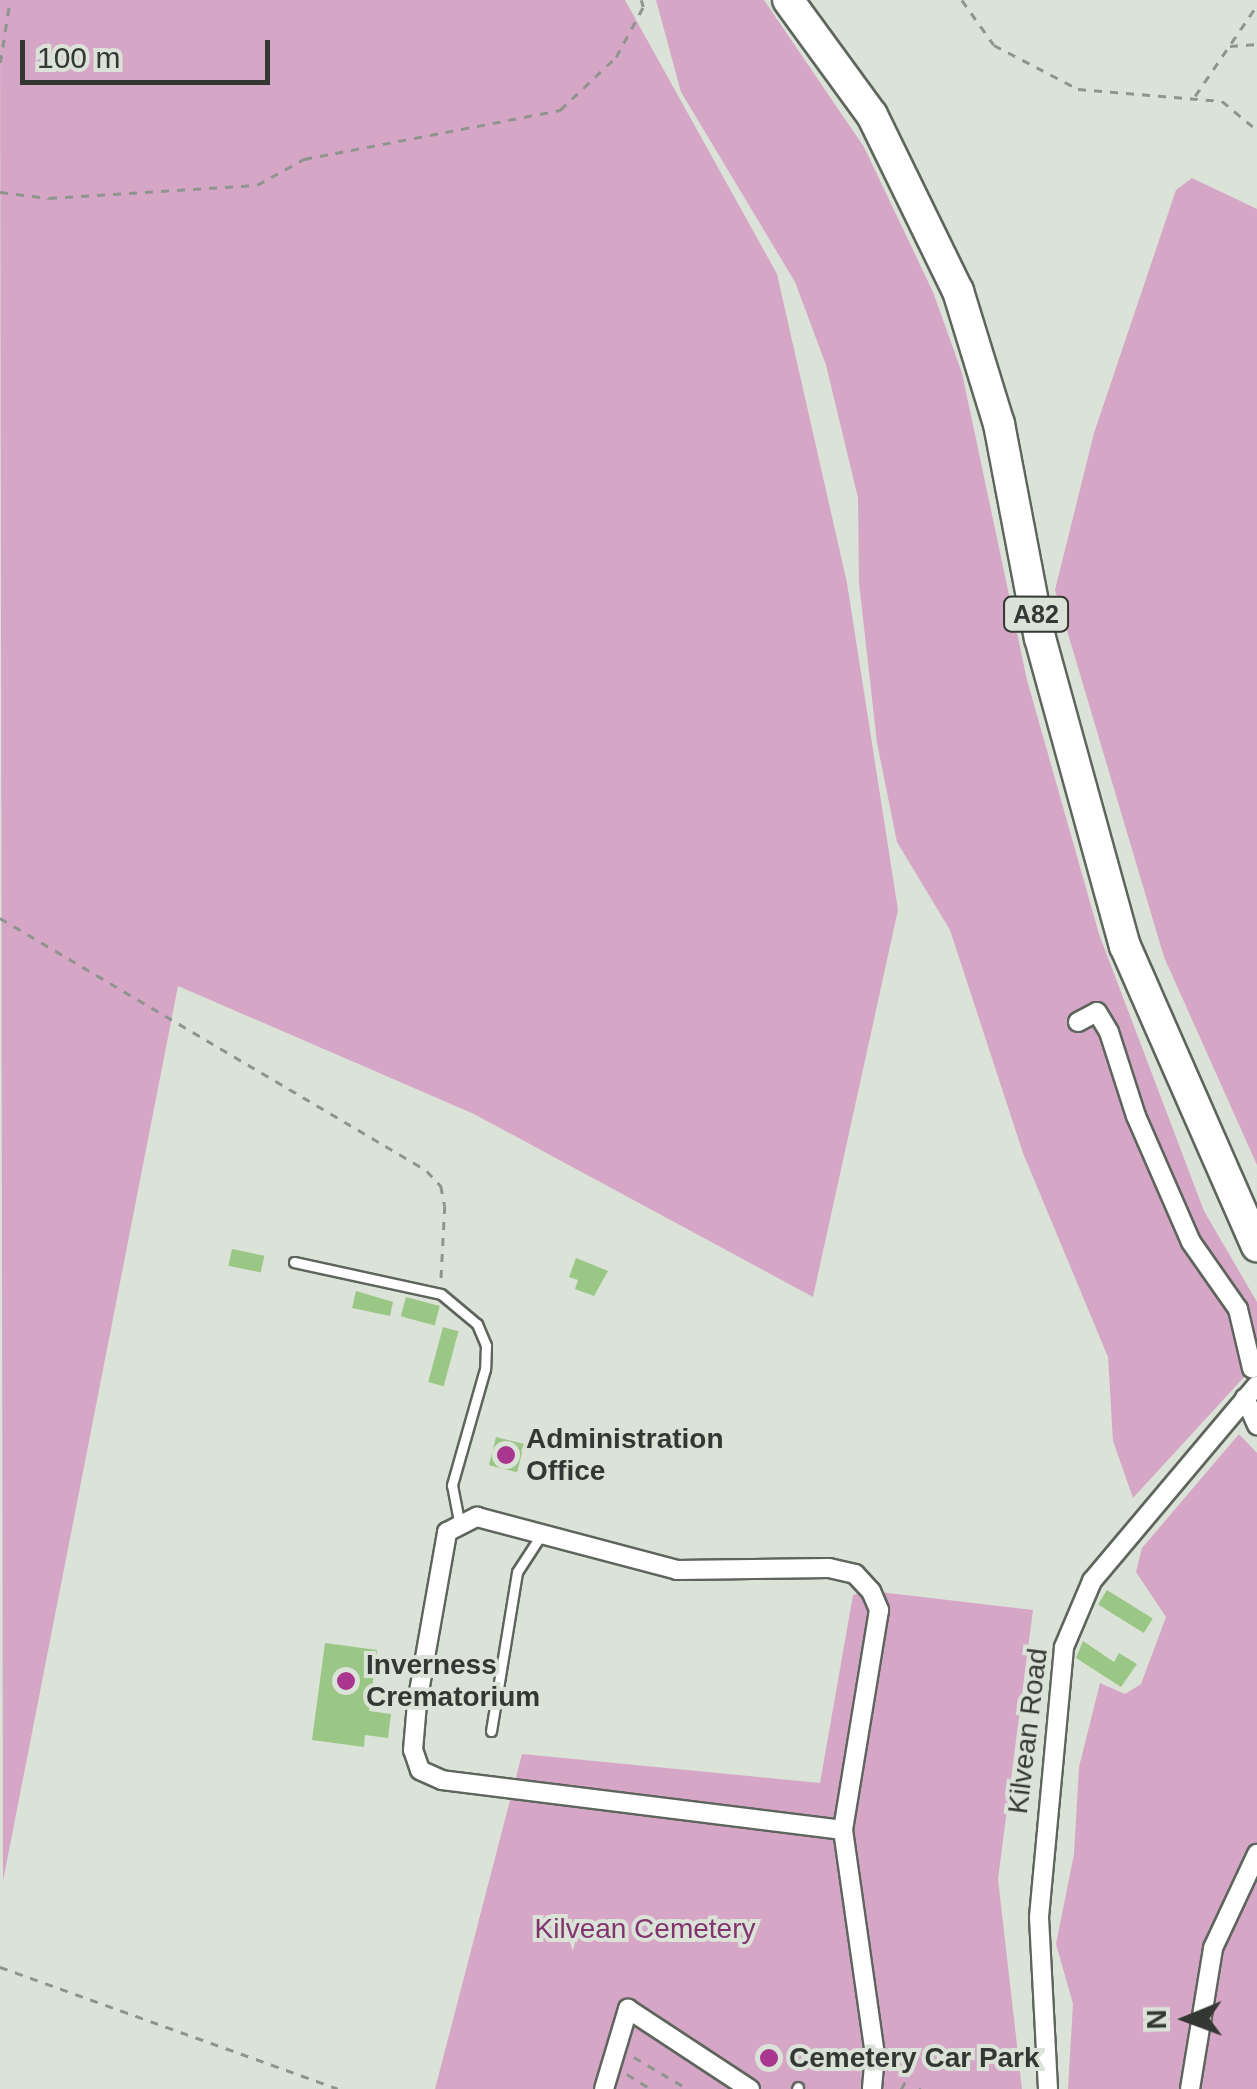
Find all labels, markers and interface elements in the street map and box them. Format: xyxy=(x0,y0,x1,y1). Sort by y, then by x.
scale bar xyxy=(25,20,275,82)
text: 100 m xyxy=(37,41,120,74)
road number: A82 xyxy=(1001,594,1071,634)
place label: Administration Office xyxy=(526,1422,724,1488)
marker: Administration Office xyxy=(495,1444,517,1466)
street label: Kilvean Road xyxy=(1001,1646,1055,1816)
place label: Inverness Crematorium xyxy=(366,1648,540,1714)
marker: Inverness Crematorium xyxy=(335,1670,357,1692)
park label: Kilvean Cemetery xyxy=(535,1912,755,1946)
north arrow xyxy=(1137,1969,1237,2069)
text: N xyxy=(1141,2009,1172,2030)
place label: Cemetery Car Park xyxy=(789,2041,1040,2075)
marker: Cemetery Car Park xyxy=(758,2047,780,2069)

